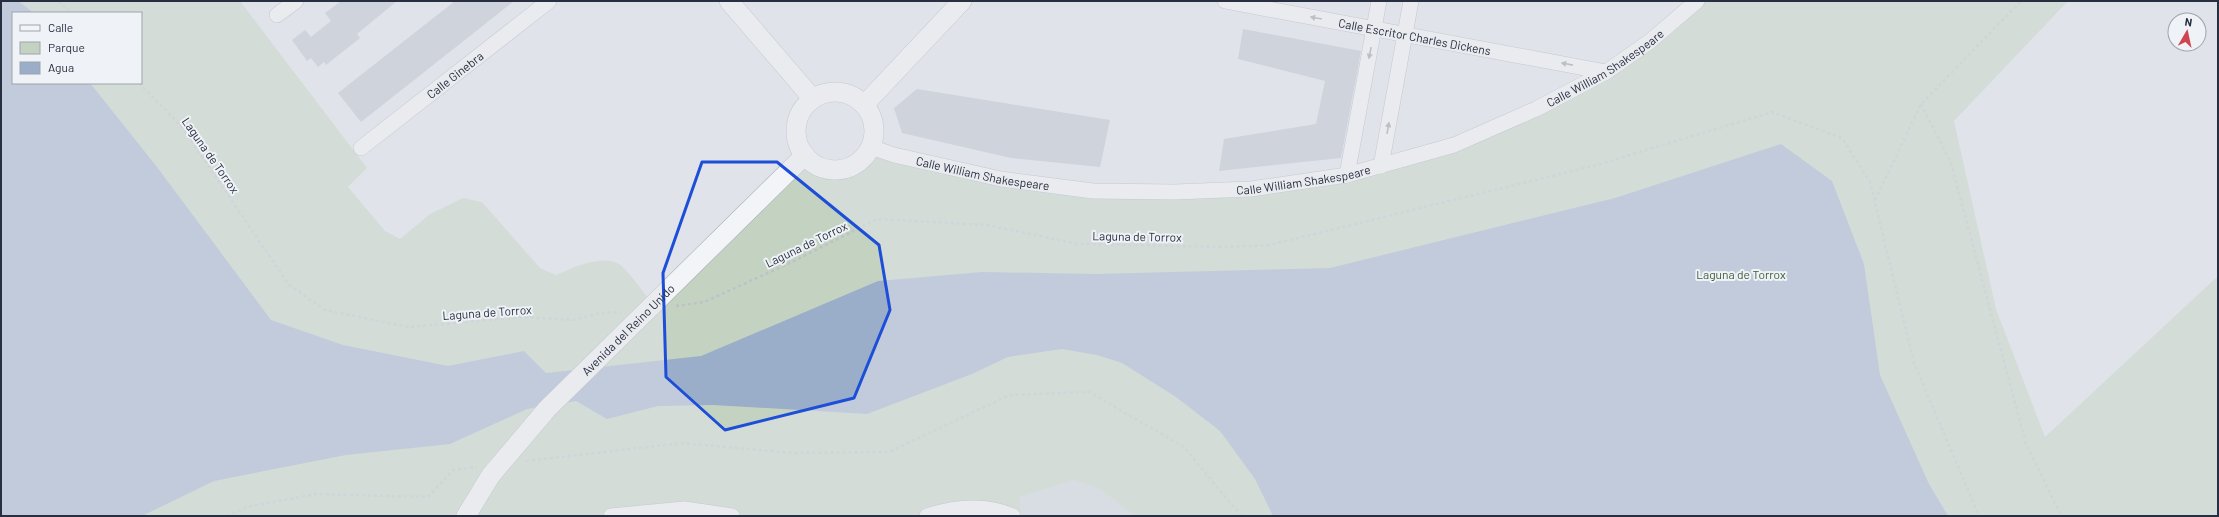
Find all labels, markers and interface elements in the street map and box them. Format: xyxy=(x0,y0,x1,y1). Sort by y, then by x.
legend xyxy=(12,12,142,84)
north arrow xyxy=(2167,12,2207,52)
one-way arrow xyxy=(1310,15,1322,21)
street label: Calle Escritor Charles Dickens xyxy=(1337,15,1492,57)
text: N xyxy=(2184,15,2193,29)
text: Calle xyxy=(48,20,73,34)
street label: Calle William Shakespeare xyxy=(1544,26,1666,109)
text: Parque xyxy=(48,40,85,54)
one-way arrow xyxy=(1366,47,1372,59)
street label: Calle Ginebra xyxy=(424,48,486,101)
text: Agua xyxy=(48,60,74,74)
one-way arrow xyxy=(1561,61,1573,67)
street label: Laguna de Torrox xyxy=(180,114,243,196)
one-way arrow xyxy=(1385,122,1391,134)
street label: Calle William Shakespeare xyxy=(915,153,1050,192)
street label: Calle William Shakespeare xyxy=(1236,162,1372,197)
street label: Laguna de Torrox xyxy=(763,218,850,270)
street label: Laguna de Torrox xyxy=(1092,228,1182,244)
park label: Laguna de Torrox xyxy=(1696,267,1786,281)
street label: Avenida del Reino Unido xyxy=(579,281,677,378)
street label: Laguna de Torrox xyxy=(442,302,532,322)

